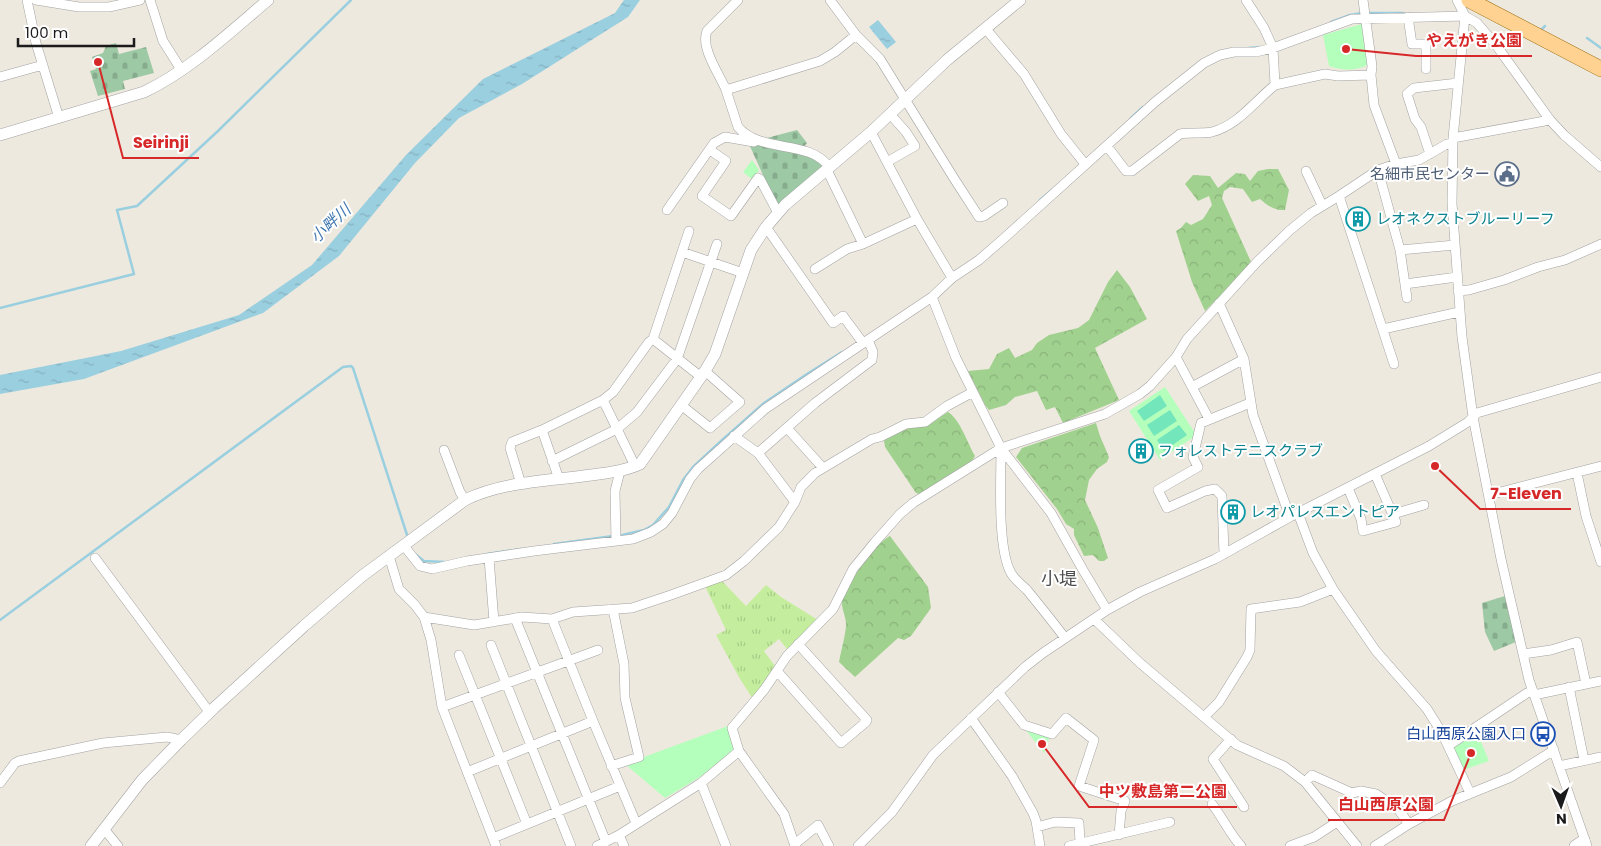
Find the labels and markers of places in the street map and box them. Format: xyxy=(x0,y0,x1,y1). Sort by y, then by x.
callout: やえがき公園 xyxy=(1416,25,1532,56)
callout: Seirinji xyxy=(123,127,199,158)
public building icon: 名細市民センター xyxy=(1494,161,1520,187)
place label: 名細市民センター xyxy=(1370,163,1490,184)
building icon: レオネクストブルーリーフ xyxy=(1345,206,1371,232)
place label: レオネクストブルーリーフ xyxy=(1376,208,1555,229)
building icon: フォレストテニスクラブ xyxy=(1128,438,1154,464)
place label: フォレストテニスクラブ xyxy=(1158,440,1323,461)
callout: 7-Eleven xyxy=(1480,478,1571,509)
building icon: レオパレスエントピア xyxy=(1220,499,1246,525)
place label: レオパレスエントピア xyxy=(1250,501,1400,522)
bus stop icon: 白山西原公園入口 xyxy=(1530,721,1556,747)
place label: 白山西原公園入口 xyxy=(1406,723,1526,744)
callout: 中ツ敷島第二公園 xyxy=(1089,776,1237,807)
callout: 白山西原公園 xyxy=(1328,789,1444,820)

